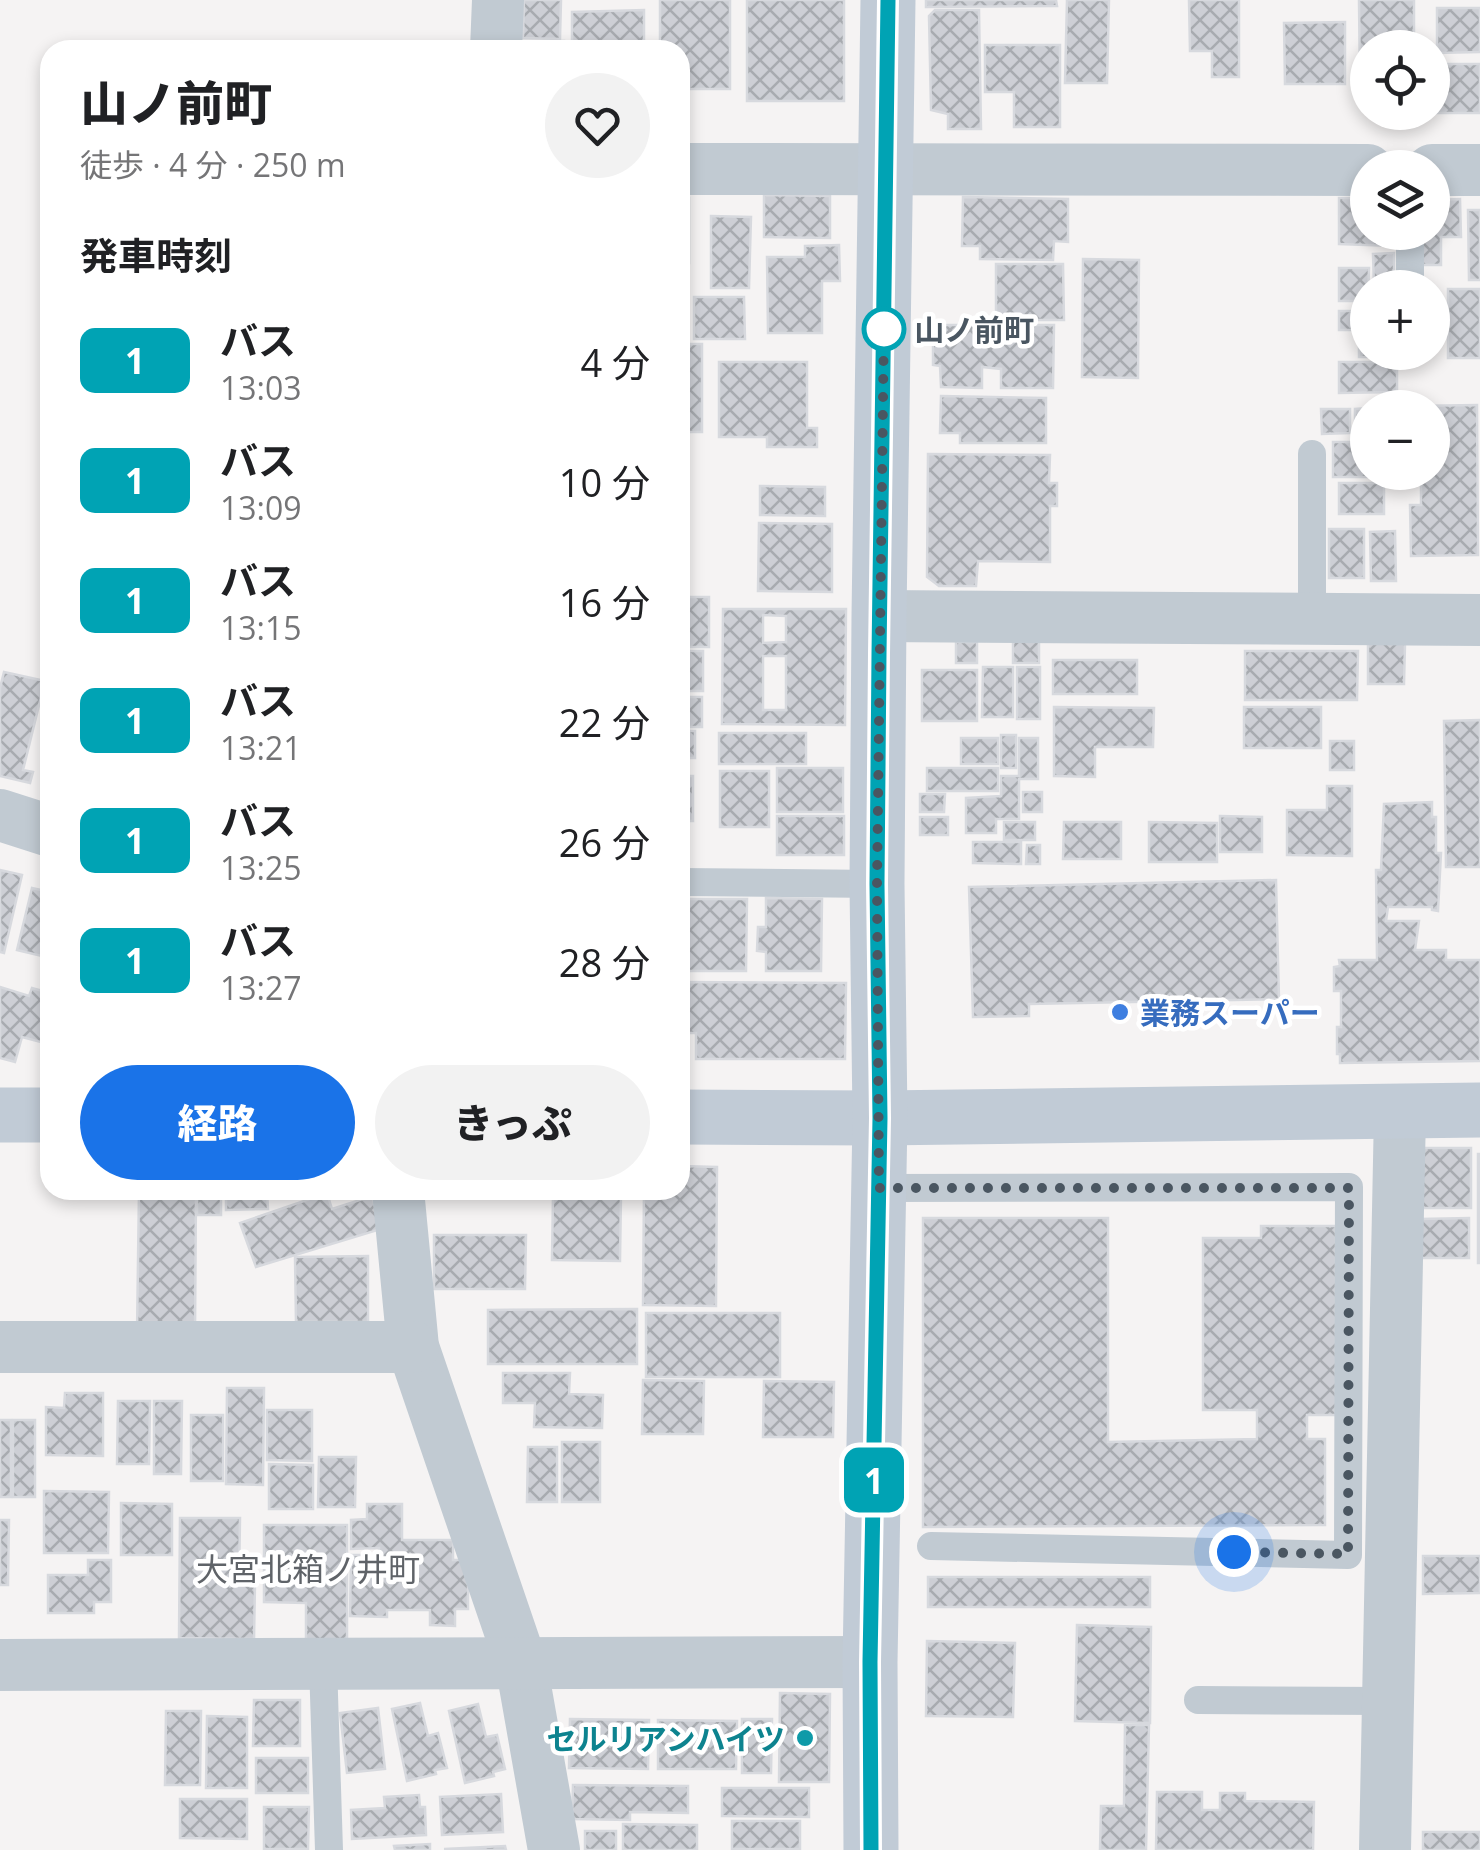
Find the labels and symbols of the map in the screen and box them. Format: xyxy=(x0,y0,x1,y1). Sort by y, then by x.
marker: 山ノ前町 xyxy=(863,308,905,350)
place label: 山ノ前町 xyxy=(914,309,1034,350)
place label: 業務スーパー xyxy=(1140,992,1320,1033)
marker: 業務スーパー xyxy=(1109,1001,1131,1023)
line badge: 1 xyxy=(842,1448,906,1512)
your location xyxy=(1209,1527,1259,1577)
district label: 大宮北箱ノ井町 xyxy=(196,1547,420,1590)
place label: セルリアンハイツ xyxy=(547,1718,785,1759)
marker: セルリアンハイツ xyxy=(794,1727,816,1749)

